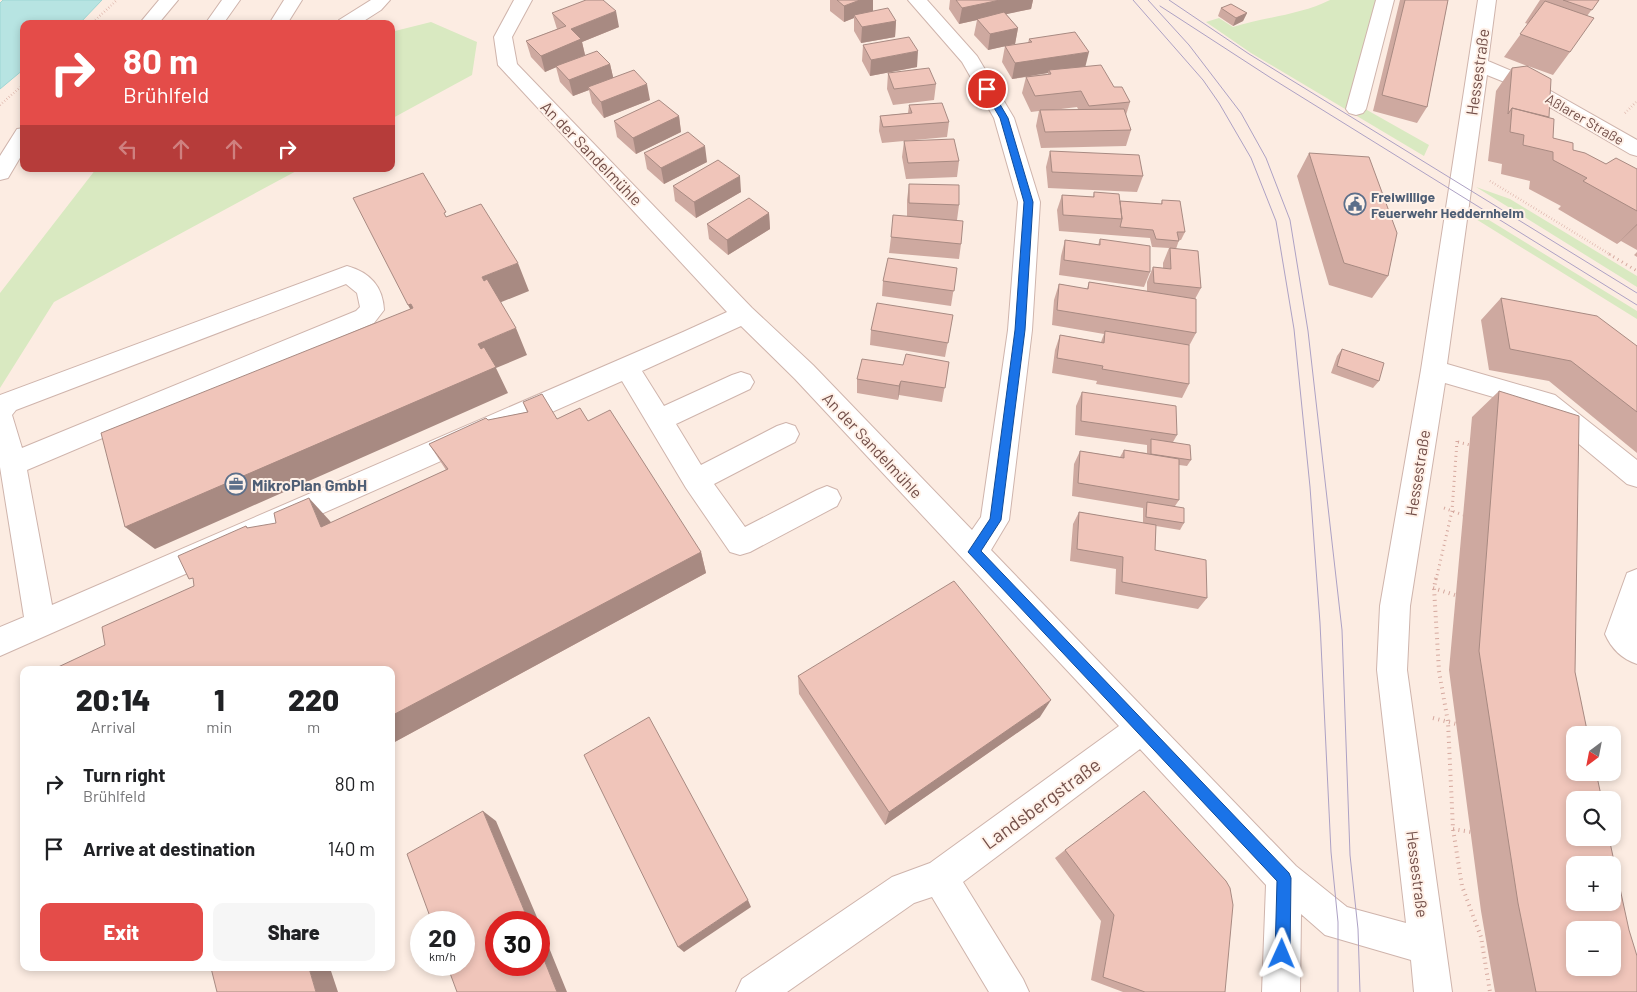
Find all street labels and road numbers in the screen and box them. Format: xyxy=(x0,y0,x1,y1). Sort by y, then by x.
street label: Hessestraße xyxy=(1462,27,1492,117)
street label: Aßlarer Straße xyxy=(1543,90,1627,148)
street label: An der Sandelmühle xyxy=(537,97,647,209)
street label: An der Sandelmühle xyxy=(819,388,927,502)
street label: Hessestraße xyxy=(1401,428,1433,518)
street label: Landsbergstraße xyxy=(977,752,1105,854)
street label: Hessestraße xyxy=(1403,830,1433,918)

